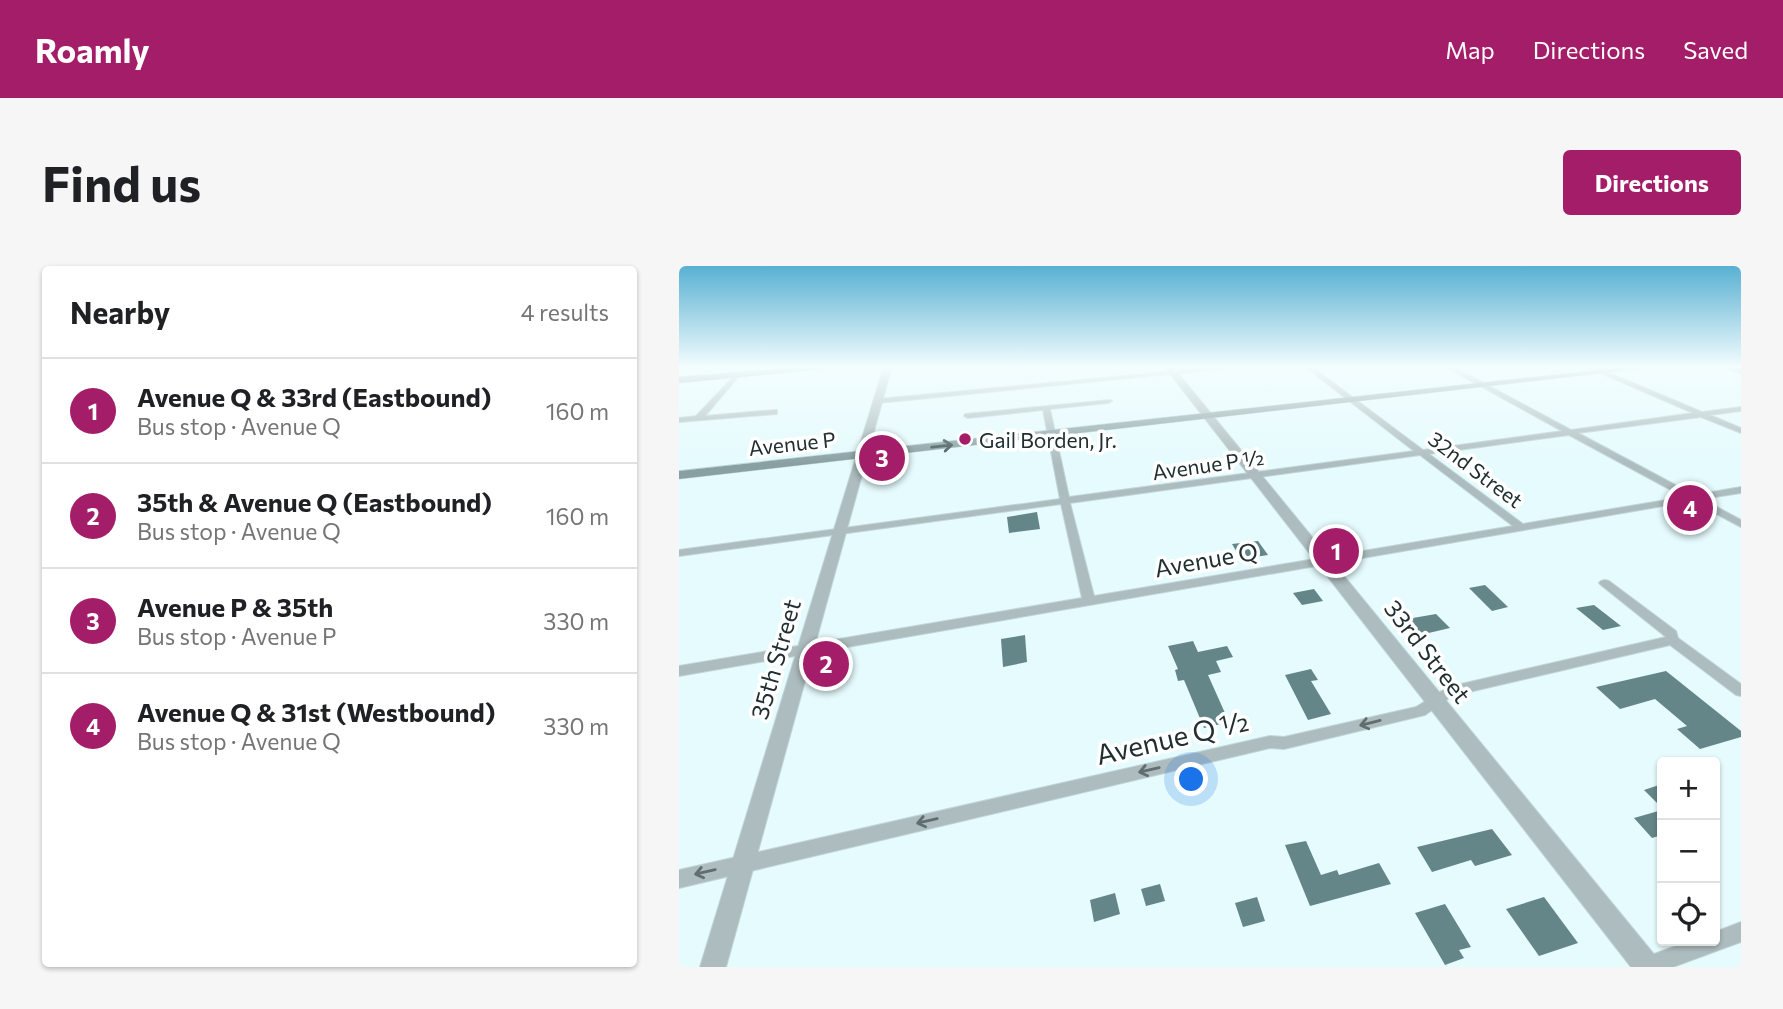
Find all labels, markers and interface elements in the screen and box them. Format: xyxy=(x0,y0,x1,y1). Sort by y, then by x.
text: Roamly xyxy=(35,29,150,70)
text: Map xyxy=(1445,35,1495,64)
text: Directions xyxy=(1533,35,1645,64)
text: Saved xyxy=(1683,35,1748,64)
button: Directions xyxy=(1563,150,1741,215)
text: Find us xyxy=(42,152,201,212)
text: Nearby xyxy=(70,293,170,330)
text: 4 results xyxy=(521,298,609,326)
text: Avenue Q & 33rd (Eastbound) xyxy=(137,381,491,412)
text: 1 xyxy=(88,397,98,425)
text: 160 m xyxy=(546,397,609,425)
text: Bus stop · Avenue Q xyxy=(137,412,341,440)
street label: Avenue P xyxy=(747,426,837,460)
street label: 32nd Street xyxy=(1424,426,1528,512)
place label: Gail Borden, Jr. xyxy=(979,427,1117,452)
marker: Gail Borden, Jr. xyxy=(957,431,973,447)
pin: 3 xyxy=(859,432,905,484)
one-way arrow xyxy=(930,439,952,452)
street label: Avenue P ½ xyxy=(1151,444,1265,484)
pin: 4 xyxy=(1667,482,1713,534)
text: 35th & Avenue Q (Eastbound) xyxy=(137,486,492,517)
text: 2 xyxy=(86,502,100,530)
text: 160 m xyxy=(546,502,609,530)
text: Bus stop · Avenue Q xyxy=(137,517,341,545)
pin: 1 xyxy=(1313,525,1359,577)
street label: Avenue Q xyxy=(1152,536,1260,582)
text: Avenue P & 35th xyxy=(137,591,333,622)
street label: 33rd Street xyxy=(1379,594,1477,708)
street label: 35th Street xyxy=(744,595,806,722)
text: 3 xyxy=(86,607,100,635)
text: 330 m xyxy=(543,607,609,635)
text: Bus stop · Avenue P xyxy=(137,622,336,650)
pin: 2 xyxy=(803,638,849,690)
text: Avenue Q & 31st (Westbound) xyxy=(137,696,495,727)
street label: Avenue Q ½ xyxy=(1093,703,1251,771)
text: 4 xyxy=(86,712,100,740)
text: 330 m xyxy=(543,712,609,740)
one-way arrow xyxy=(1359,717,1382,730)
text: Bus stop · Avenue Q xyxy=(137,727,341,755)
map controls xyxy=(1657,757,1720,946)
button: + xyxy=(1657,757,1720,820)
your location xyxy=(1174,762,1208,796)
one-way arrow xyxy=(1138,763,1161,777)
one-way arrow xyxy=(916,815,939,828)
button: − xyxy=(1657,820,1720,883)
one-way arrow xyxy=(694,866,717,879)
button: locate xyxy=(1657,883,1720,946)

